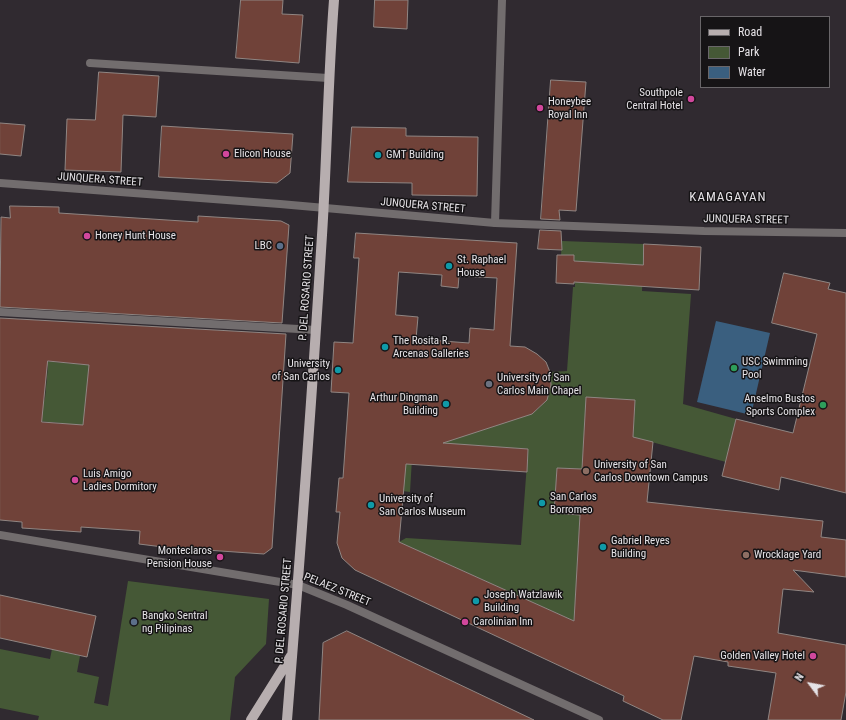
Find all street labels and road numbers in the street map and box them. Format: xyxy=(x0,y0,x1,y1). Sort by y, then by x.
street label: JUNQUERA STREET xyxy=(57,170,143,190)
street label: JUNQUERA STREET xyxy=(380,196,466,216)
street label: JUNQUERA STREET xyxy=(703,213,789,227)
street label: P. DEL ROSARIO STREET xyxy=(297,235,317,341)
street label: P. DEL ROSARIO STREET xyxy=(273,558,295,664)
street label: PELAEZ STREET xyxy=(302,571,372,609)

